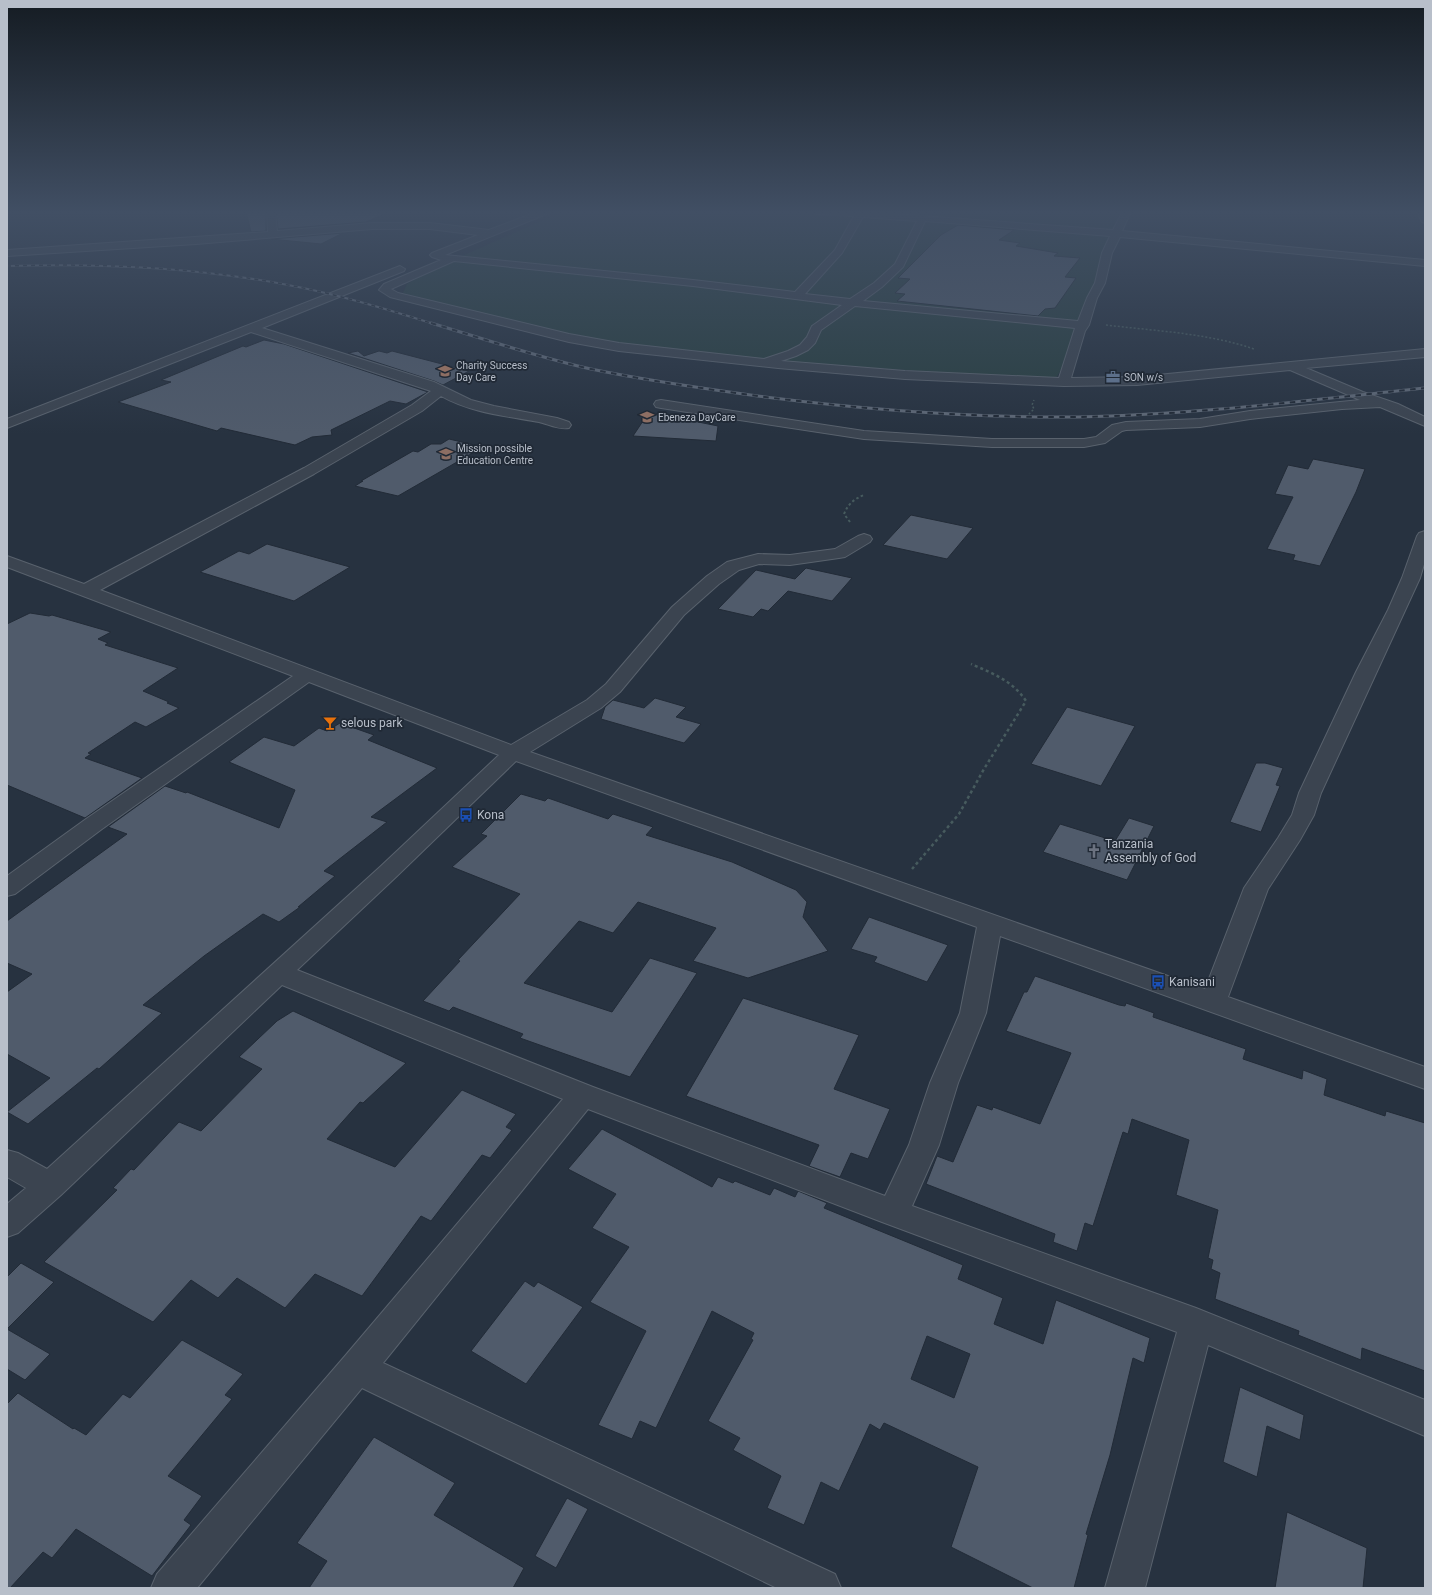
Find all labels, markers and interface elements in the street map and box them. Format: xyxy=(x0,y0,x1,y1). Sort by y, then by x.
place label: Charity Success Day Care xyxy=(456,360,527,383)
school or university icon: Charity Success Day Care xyxy=(437,363,453,379)
office icon: SON w/s xyxy=(1105,369,1121,385)
place label: SON w/s xyxy=(1124,372,1163,383)
school or university icon: Ebeneza DayCare xyxy=(639,409,655,425)
place label: Ebeneza DayCare xyxy=(658,412,736,423)
place label: Mission possible Education Centre xyxy=(457,443,533,466)
school or university icon: Mission possible Education Centre xyxy=(438,446,454,462)
bar icon: selous park xyxy=(322,715,338,731)
place label: selous park xyxy=(341,716,403,730)
bus stop icon: Kona xyxy=(458,807,474,823)
place label: Kona xyxy=(477,808,504,822)
place label: Tanzania Assembly of God xyxy=(1105,837,1196,865)
church icon: Tanzania Assembly of God xyxy=(1086,843,1102,859)
bus stop icon: Kanisani xyxy=(1150,974,1166,990)
place label: Kanisani xyxy=(1169,975,1215,989)

